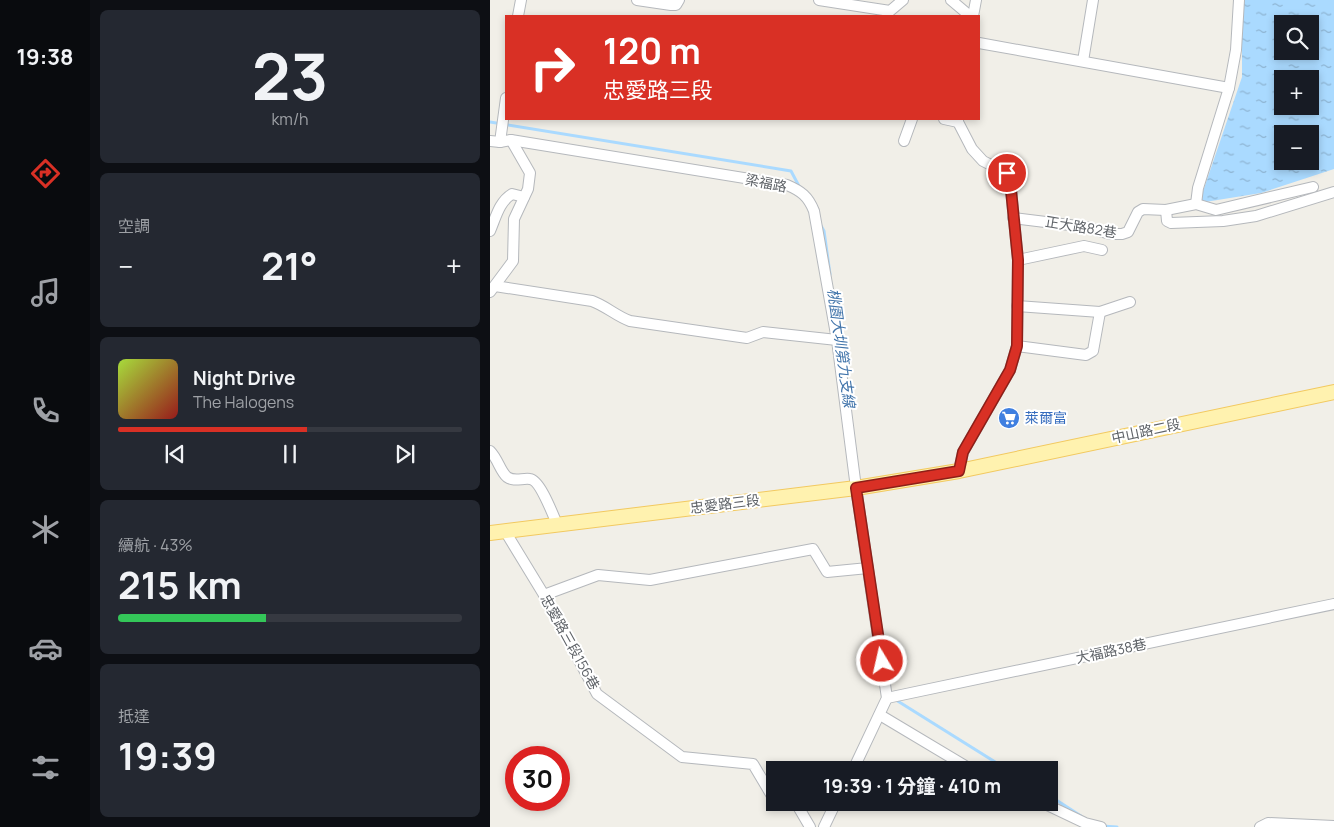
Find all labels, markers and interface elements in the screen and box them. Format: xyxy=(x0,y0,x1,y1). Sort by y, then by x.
map controls xyxy=(1274,15,1319,170)
button: search xyxy=(1274,15,1319,60)
text: 120 m xyxy=(603,27,701,75)
text: 23 xyxy=(252,31,328,120)
icon: right xyxy=(520,35,585,100)
text: 19:38 xyxy=(16,42,74,72)
button: + xyxy=(1274,70,1319,115)
text: 忠愛路三段 xyxy=(603,75,713,105)
text: km/h xyxy=(271,108,309,130)
button: − xyxy=(1274,125,1319,170)
pin xyxy=(986,152,1028,194)
icon: directions xyxy=(28,156,63,191)
icon: arrive xyxy=(993,159,1021,187)
street label: 梁福路 xyxy=(744,169,789,196)
street label: 正大路82巷 xyxy=(1044,211,1118,242)
text: 空調 xyxy=(118,215,150,237)
text: 21° xyxy=(261,239,318,291)
text: − xyxy=(118,247,133,285)
text: + xyxy=(446,247,462,285)
icon: music xyxy=(28,275,63,310)
water label: 桃園大圳第九支線 xyxy=(823,287,861,411)
text: Night Drive xyxy=(193,365,295,391)
text: The Halogens xyxy=(193,391,294,413)
icon: phone xyxy=(28,393,63,428)
supermarket icon: 萊爾富 xyxy=(997,406,1021,430)
place label: 萊爾富 xyxy=(1025,408,1067,427)
street label: 中山路二段 xyxy=(1110,414,1182,447)
icon: previous xyxy=(161,440,189,468)
icon: pause xyxy=(276,440,304,468)
icon: next xyxy=(391,440,419,468)
street label: 忠愛路三段 xyxy=(689,490,761,517)
icon: climate xyxy=(28,512,63,547)
text: 續航 · 43% xyxy=(118,534,193,556)
text: 215 km xyxy=(118,558,242,610)
street label: 忠愛路三段156巷 xyxy=(536,591,604,693)
icon: car xyxy=(28,631,63,666)
position arrow xyxy=(855,634,907,686)
street label: 大福路38巷 xyxy=(1074,634,1148,667)
text: 抵達 xyxy=(118,705,150,727)
text: 19:39 xyxy=(118,729,217,781)
speed limit sign: 30 xyxy=(505,746,570,811)
icon: filters xyxy=(28,750,63,785)
text: 19:39 · 1 分鐘 · 410 m xyxy=(823,773,1001,799)

